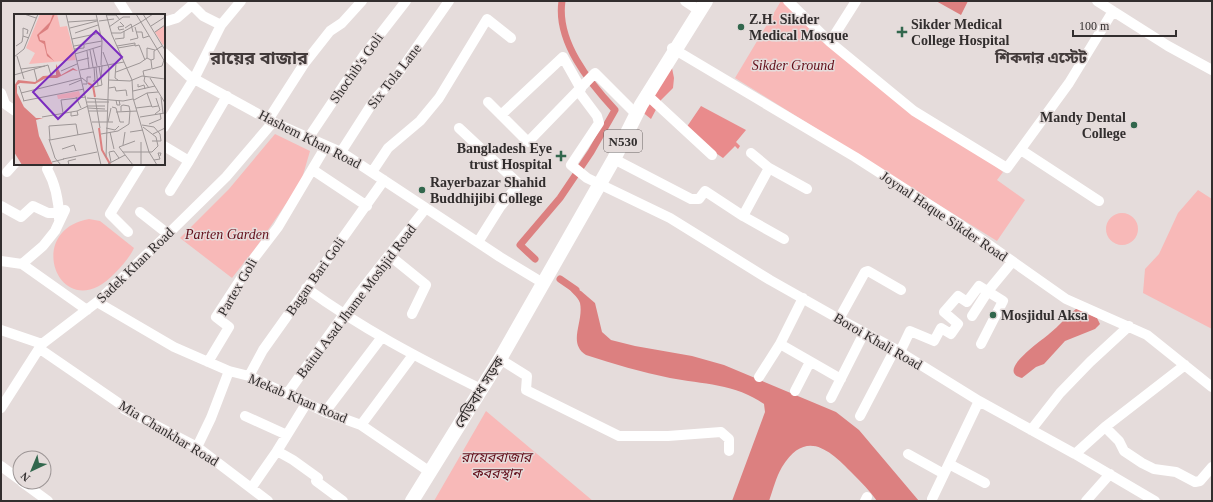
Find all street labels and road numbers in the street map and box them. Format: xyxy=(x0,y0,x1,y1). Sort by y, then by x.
street label: Shochib's Goli xyxy=(327,30,386,106)
street label: Six Tola Lane xyxy=(364,41,424,112)
street label: Hashem Khan Road xyxy=(256,107,363,172)
road number: N530 xyxy=(604,130,642,152)
street label: Joynal Haque Sikder Road xyxy=(877,168,1010,264)
street label: Baitul Asad Jhame Moshjid Road xyxy=(294,222,419,381)
street label: Sadek Khan Road xyxy=(94,225,177,306)
street label: Bagan Bari Goli xyxy=(283,234,348,318)
street label: Partex Goli xyxy=(215,256,260,319)
street label: Boroi Khali Road xyxy=(831,310,925,373)
street label: বেড়িবাধ সড়ক xyxy=(451,353,508,431)
street label: Mekab Khan Road xyxy=(246,371,349,426)
street label: Mia Chankhar Road xyxy=(116,398,221,469)

